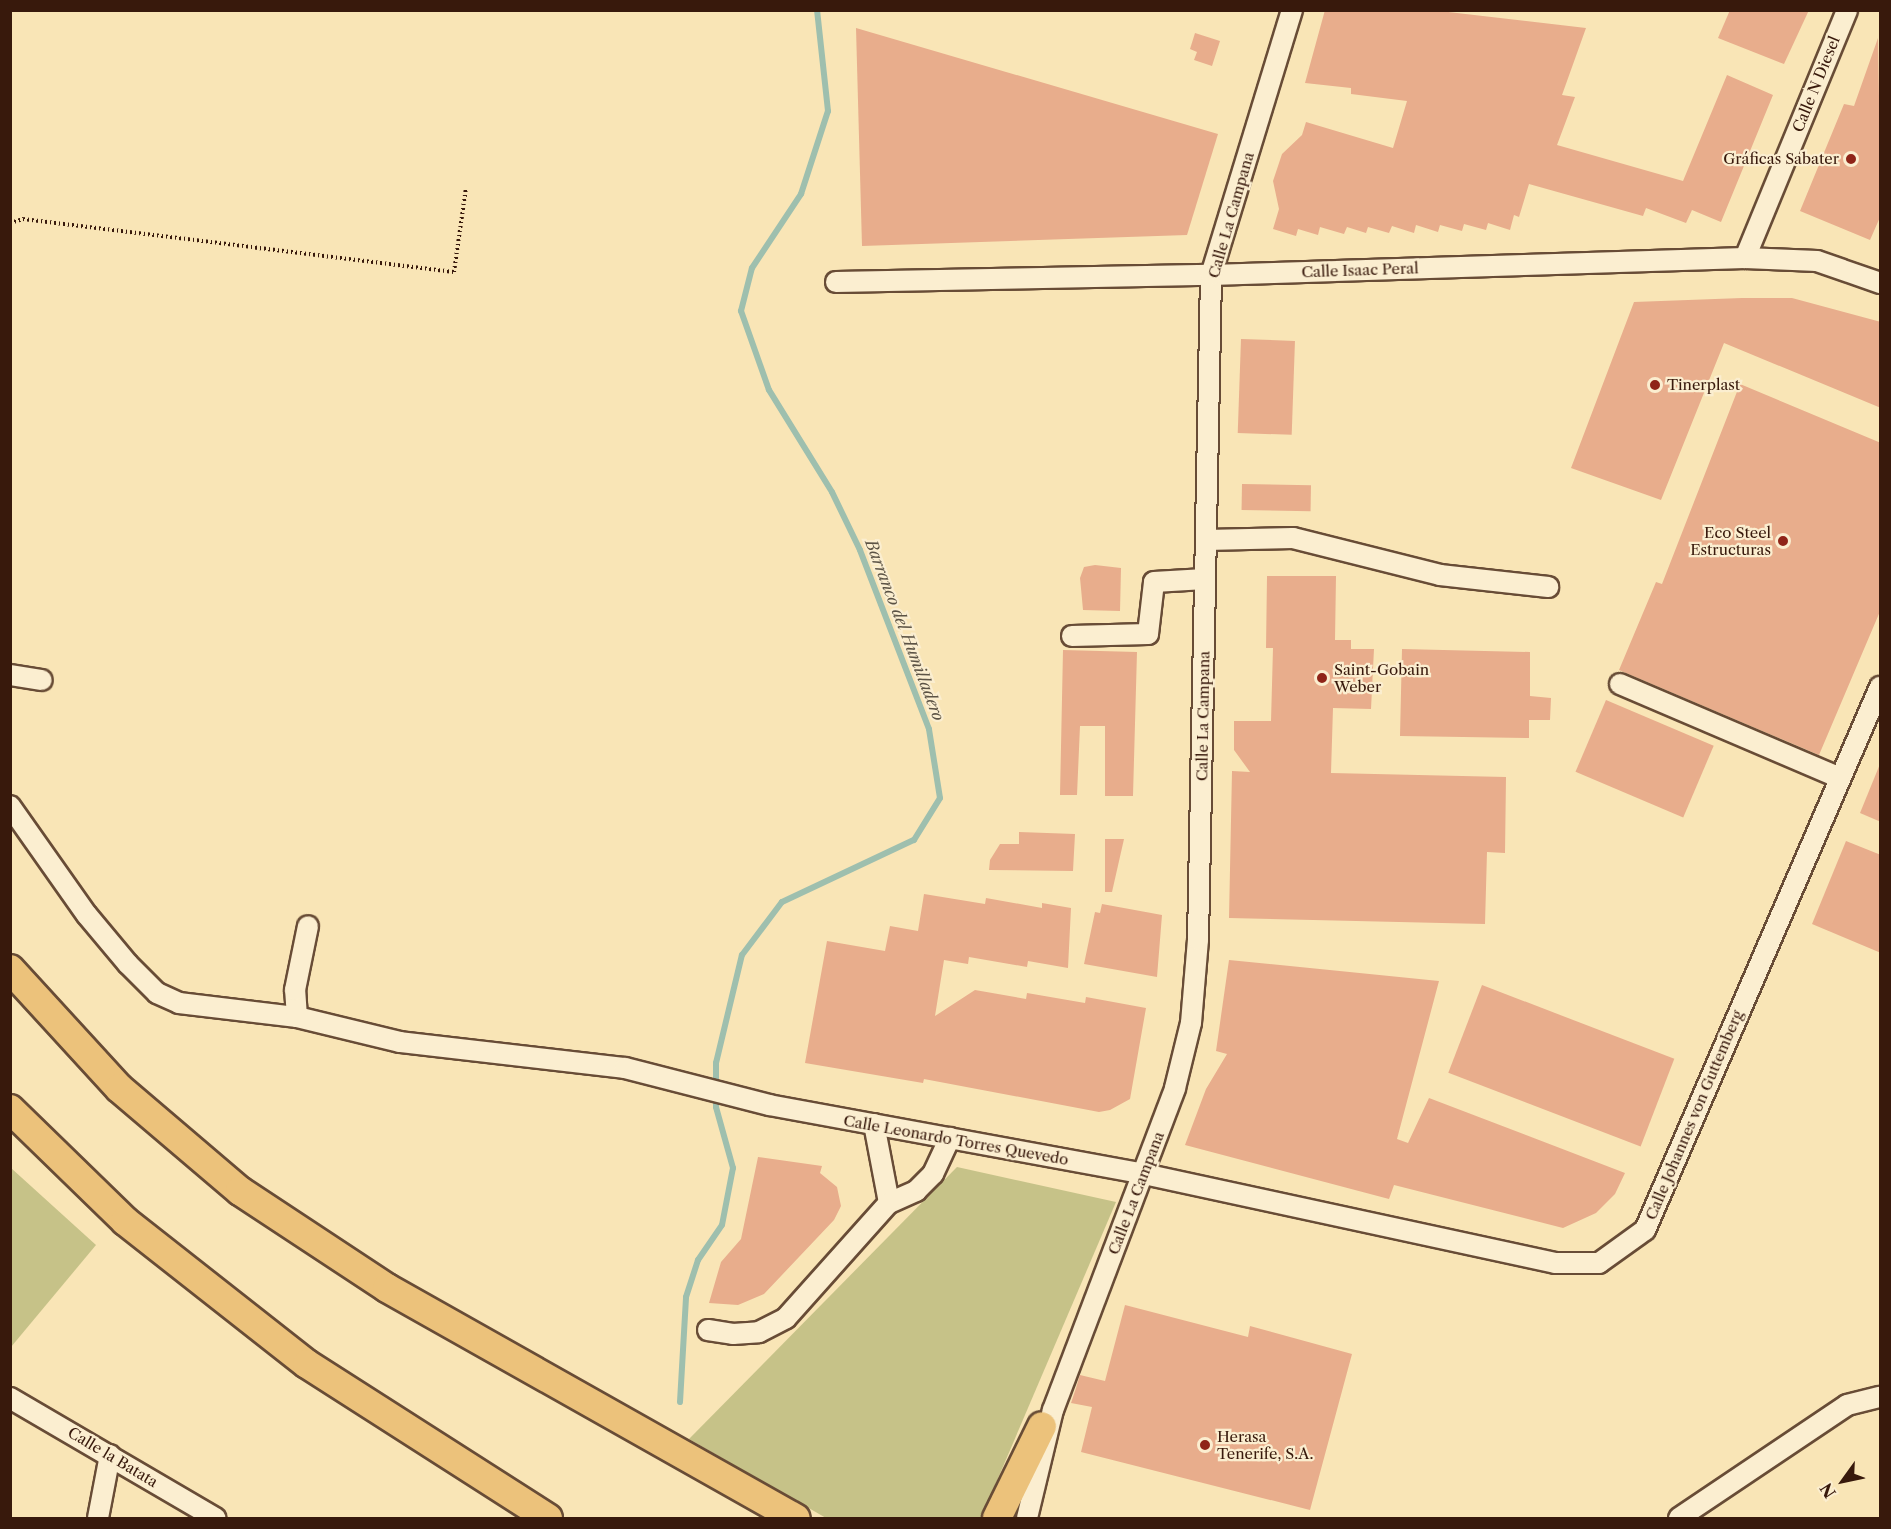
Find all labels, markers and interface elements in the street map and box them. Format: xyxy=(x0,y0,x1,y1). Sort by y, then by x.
street label: Calle N Diesel xyxy=(1789,33,1843,135)
street label: Calle La Campana xyxy=(1204,150,1258,280)
place label: Gráficas Sabater xyxy=(1723,150,1839,168)
marker: Gráficas Sabater xyxy=(1844,152,1858,166)
street label: Calle Isaac Peral xyxy=(1301,259,1419,281)
place label: Tinerplast xyxy=(1667,376,1740,394)
marker: Tinerplast xyxy=(1648,378,1662,392)
place label: Eco Steel Estructuras xyxy=(1690,523,1771,558)
marker: Eco Steel Estructuras xyxy=(1776,534,1790,548)
water label: Barranco del Humilladero xyxy=(861,537,949,723)
street label: Calle La Campana xyxy=(1193,651,1213,781)
place label: Saint-Gobain Weber xyxy=(1334,660,1429,695)
marker: Saint-Gobain Weber xyxy=(1315,671,1329,685)
street label: Calle Johannes von Guttemberg xyxy=(1642,1007,1746,1223)
street label: Calle Leonardo Torres Quevedo xyxy=(842,1111,1070,1169)
street label: Calle La Campana xyxy=(1104,1129,1168,1257)
street label: Calle la Batata xyxy=(65,1423,161,1491)
place label: Herasa Tenerife, S.A. xyxy=(1217,1427,1313,1462)
marker: Herasa Tenerife, S.A. xyxy=(1198,1438,1212,1452)
north arrow xyxy=(1813,1451,1873,1511)
text: N xyxy=(1816,1480,1840,1502)

